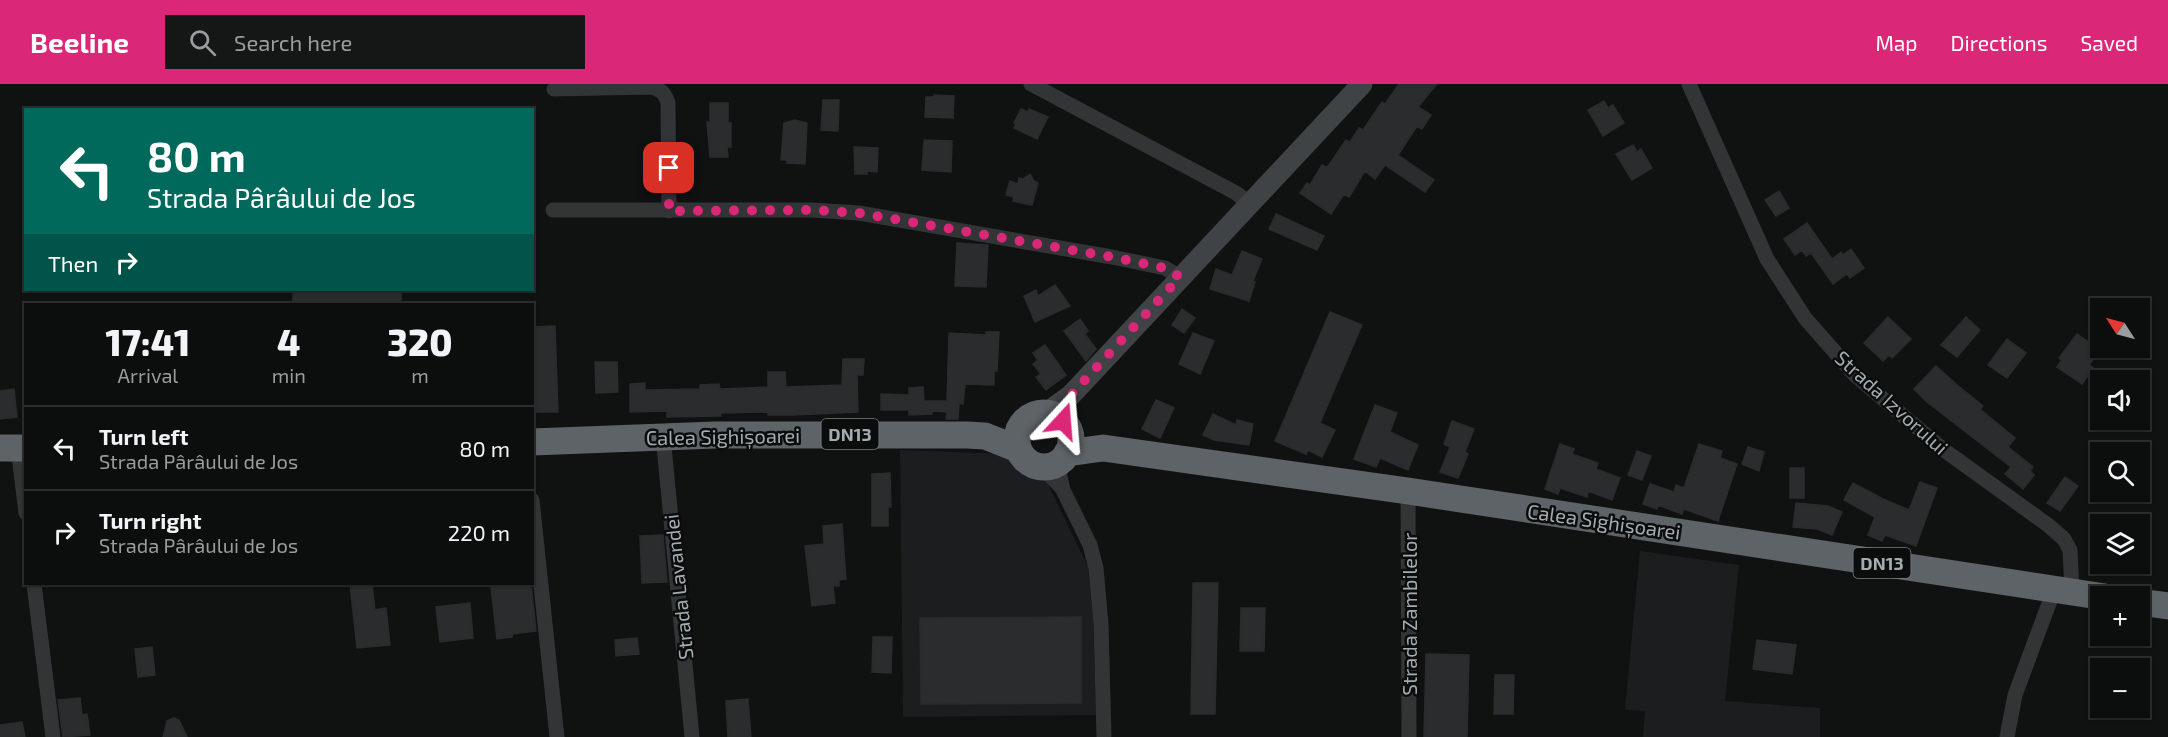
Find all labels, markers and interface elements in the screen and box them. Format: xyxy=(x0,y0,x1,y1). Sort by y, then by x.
search box xyxy=(165,15,585,69)
text: Beeline xyxy=(30,25,129,59)
icon: search xyxy=(186,26,219,59)
text: Search here xyxy=(234,29,352,55)
text: Map xyxy=(1875,30,1918,55)
text: Directions xyxy=(1951,30,2047,55)
text: Saved xyxy=(2080,30,2138,55)
text: 80 m xyxy=(147,130,246,180)
icon: left xyxy=(48,132,126,210)
pin xyxy=(643,142,694,193)
icon: arrive xyxy=(652,151,685,184)
text: Strada Pârâului de Jos xyxy=(147,181,416,213)
icon: right xyxy=(110,246,143,279)
text: Then xyxy=(48,250,98,276)
north arrow xyxy=(2090,298,2150,358)
map controls xyxy=(2090,298,2150,718)
text: 17:41 xyxy=(105,320,190,363)
text: 4 xyxy=(277,320,300,363)
text: 320 xyxy=(387,320,453,363)
street label: Strada Izvorului xyxy=(1831,345,1953,459)
text: Arrival xyxy=(117,363,178,387)
text: min xyxy=(272,363,306,387)
text: m xyxy=(411,363,429,387)
button: sound xyxy=(2090,370,2150,430)
position arrow xyxy=(1031,389,1095,453)
road number: DN13 xyxy=(822,419,878,449)
text: Turn left xyxy=(99,423,188,449)
street label: Calea Sighișoarei xyxy=(646,423,800,451)
icon: left xyxy=(48,432,81,465)
text: 80 m xyxy=(459,435,510,461)
button: search xyxy=(2090,442,2150,502)
text: Strada Pârâului de Jos xyxy=(99,449,298,473)
street label: Calea Sighișoarei xyxy=(1526,498,1682,546)
text: Turn right xyxy=(99,507,201,533)
street label: Strada Lavandei xyxy=(658,513,698,661)
button: layers xyxy=(2090,514,2150,574)
icon: right xyxy=(48,516,81,549)
text: 220 m xyxy=(448,519,510,545)
text: Strada Pârâului de Jos xyxy=(99,533,298,557)
street label: Strada Zambilelor xyxy=(1397,533,1421,695)
road number: DN13 xyxy=(1854,548,1910,578)
button: + xyxy=(2090,586,2150,646)
button: − xyxy=(2090,658,2150,718)

